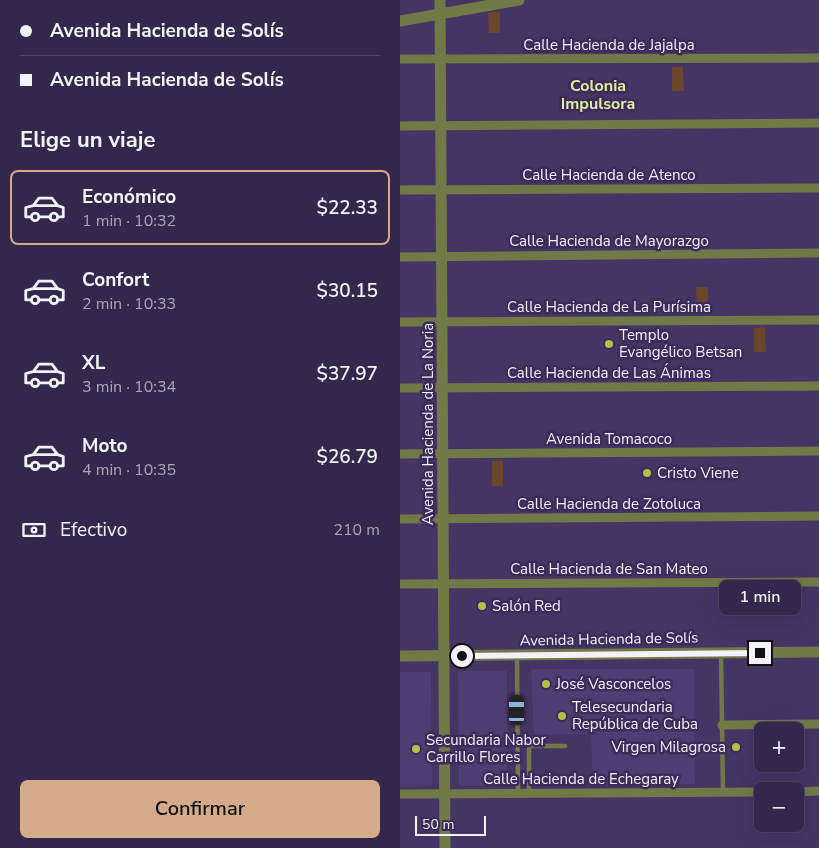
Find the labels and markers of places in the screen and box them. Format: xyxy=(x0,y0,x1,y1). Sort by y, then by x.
place label: Templo Evangélico Betsan xyxy=(619,325,742,362)
marker: Templo Evangélico Betsan xyxy=(603,338,615,350)
place label: Cristo Viene xyxy=(657,463,739,483)
marker: Cristo Viene xyxy=(641,467,653,479)
place label: Salón Red xyxy=(492,596,561,616)
marker: Salón Red xyxy=(476,600,488,612)
place label: José Vasconcelos xyxy=(555,674,671,694)
marker: José Vasconcelos xyxy=(540,678,552,690)
place label: Telesecundaria República de Cuba xyxy=(572,697,698,734)
marker: Telesecundaria República de Cuba xyxy=(556,710,568,722)
place label: Secundaria Nabor Carrillo Flores xyxy=(426,730,547,767)
place label: Virgen Milagrosa xyxy=(611,737,726,757)
marker: Virgen Milagrosa xyxy=(730,741,742,753)
marker: Secundaria Nabor Carrillo Flores xyxy=(410,743,422,755)

